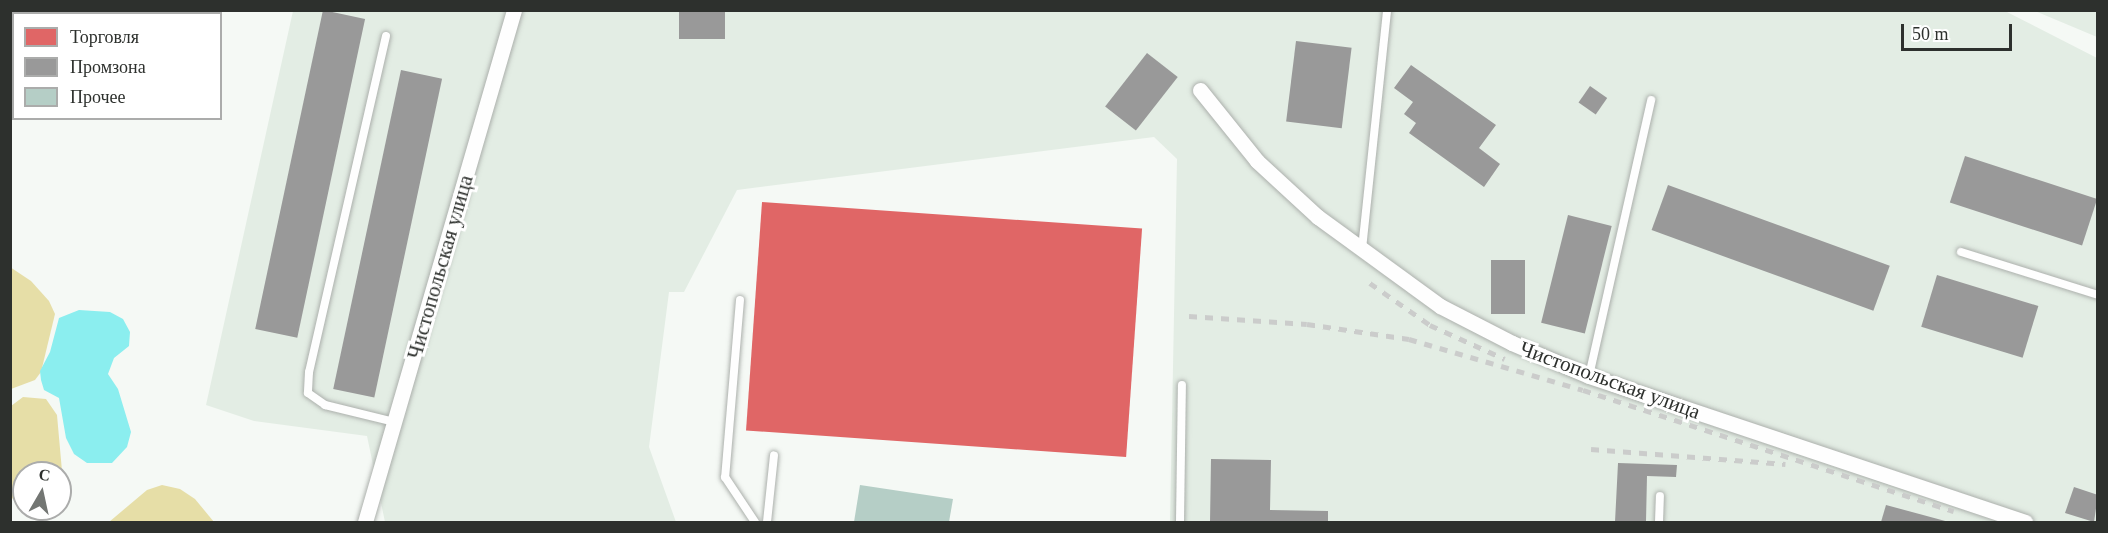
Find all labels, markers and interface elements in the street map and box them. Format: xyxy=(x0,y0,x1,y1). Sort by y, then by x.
legend xyxy=(12,12,222,120)
scale bar xyxy=(1904,12,2015,50)
text: 50 m xyxy=(1912,24,1949,44)
text: Торговля xyxy=(70,27,139,47)
text: Промзона xyxy=(70,57,146,77)
text: Прочее xyxy=(70,87,126,107)
street label: Чистопольская улица xyxy=(402,172,478,362)
street label: Чистопольская улица xyxy=(1516,336,1704,424)
north arrow xyxy=(12,461,72,521)
text: С xyxy=(38,465,52,484)

